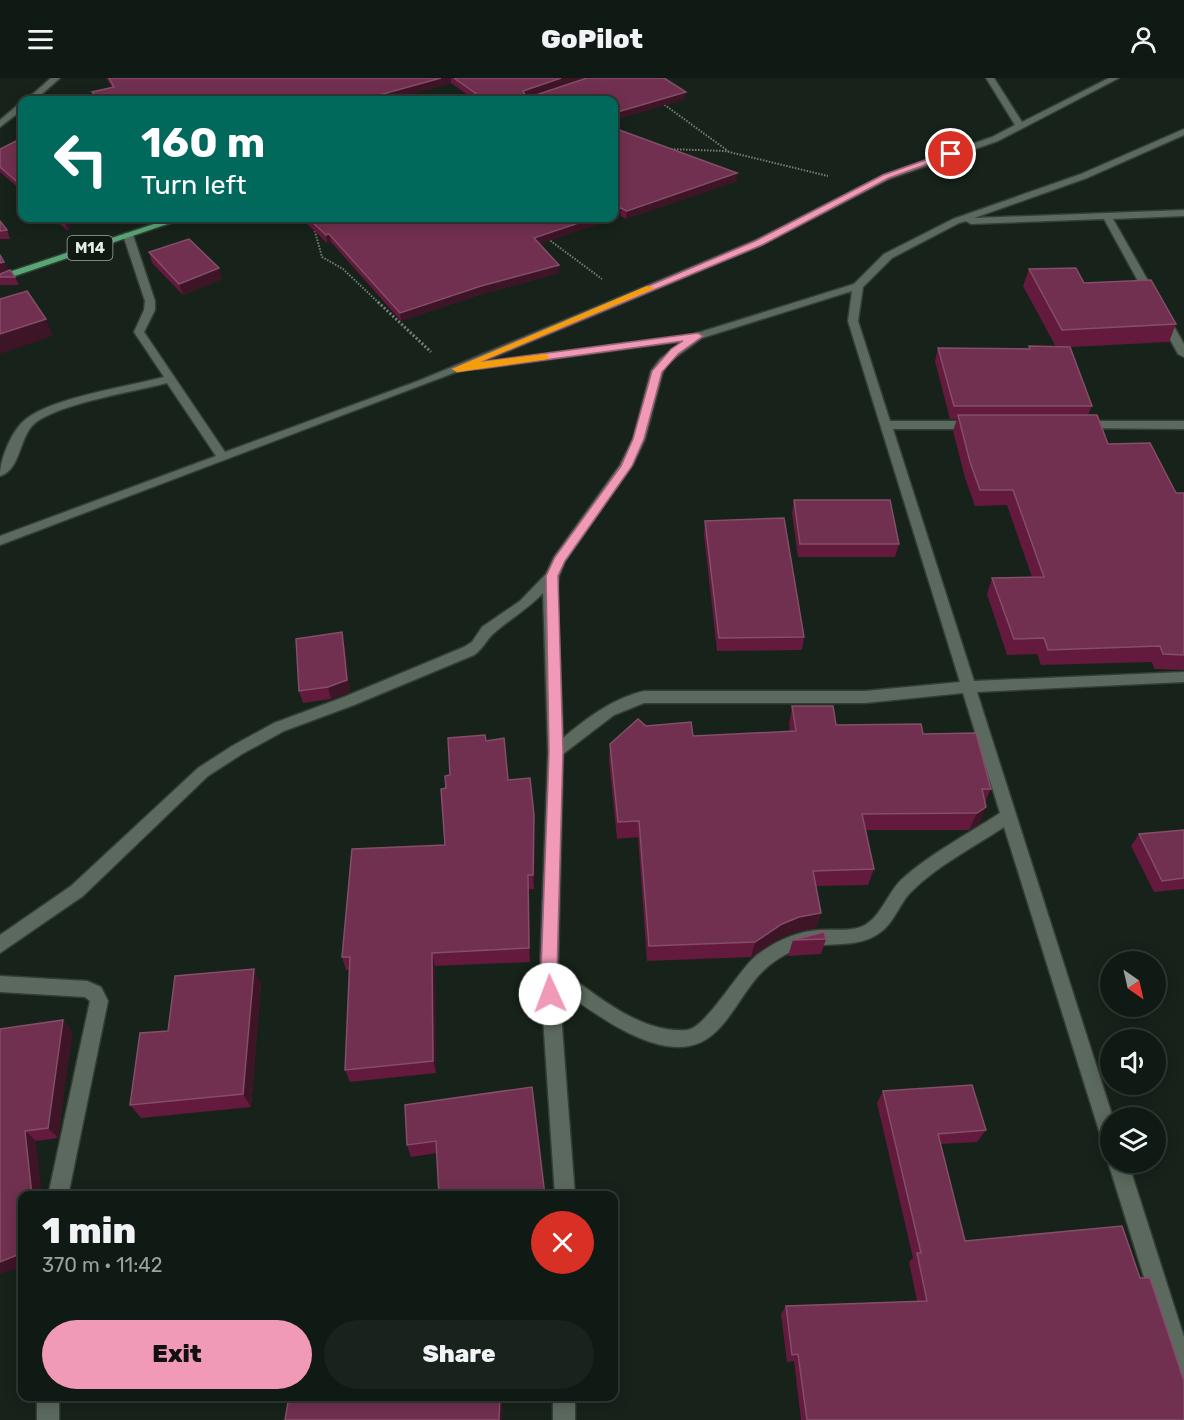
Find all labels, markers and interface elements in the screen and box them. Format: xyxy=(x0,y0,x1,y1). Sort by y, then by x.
icon: menu xyxy=(24,23,57,56)
text: GoPilot xyxy=(541,23,643,55)
icon: person xyxy=(1127,23,1160,56)
text: 160 m xyxy=(141,118,265,168)
icon: left xyxy=(42,120,120,198)
pin xyxy=(925,128,976,179)
icon: arrive xyxy=(934,137,967,170)
text: Turn left xyxy=(141,169,246,201)
road number: M14 xyxy=(68,236,112,260)
north arrow xyxy=(1100,951,1166,1017)
map controls xyxy=(1100,951,1166,1173)
position arrow xyxy=(518,962,582,1026)
button: sound xyxy=(1100,1029,1166,1095)
button: layers xyxy=(1100,1107,1166,1173)
text: 1 min xyxy=(42,1209,136,1252)
button: close xyxy=(531,1211,594,1274)
text: 370 m · 11:42 xyxy=(42,1253,162,1277)
button: Exit xyxy=(42,1320,312,1389)
button: Share xyxy=(324,1320,594,1389)

